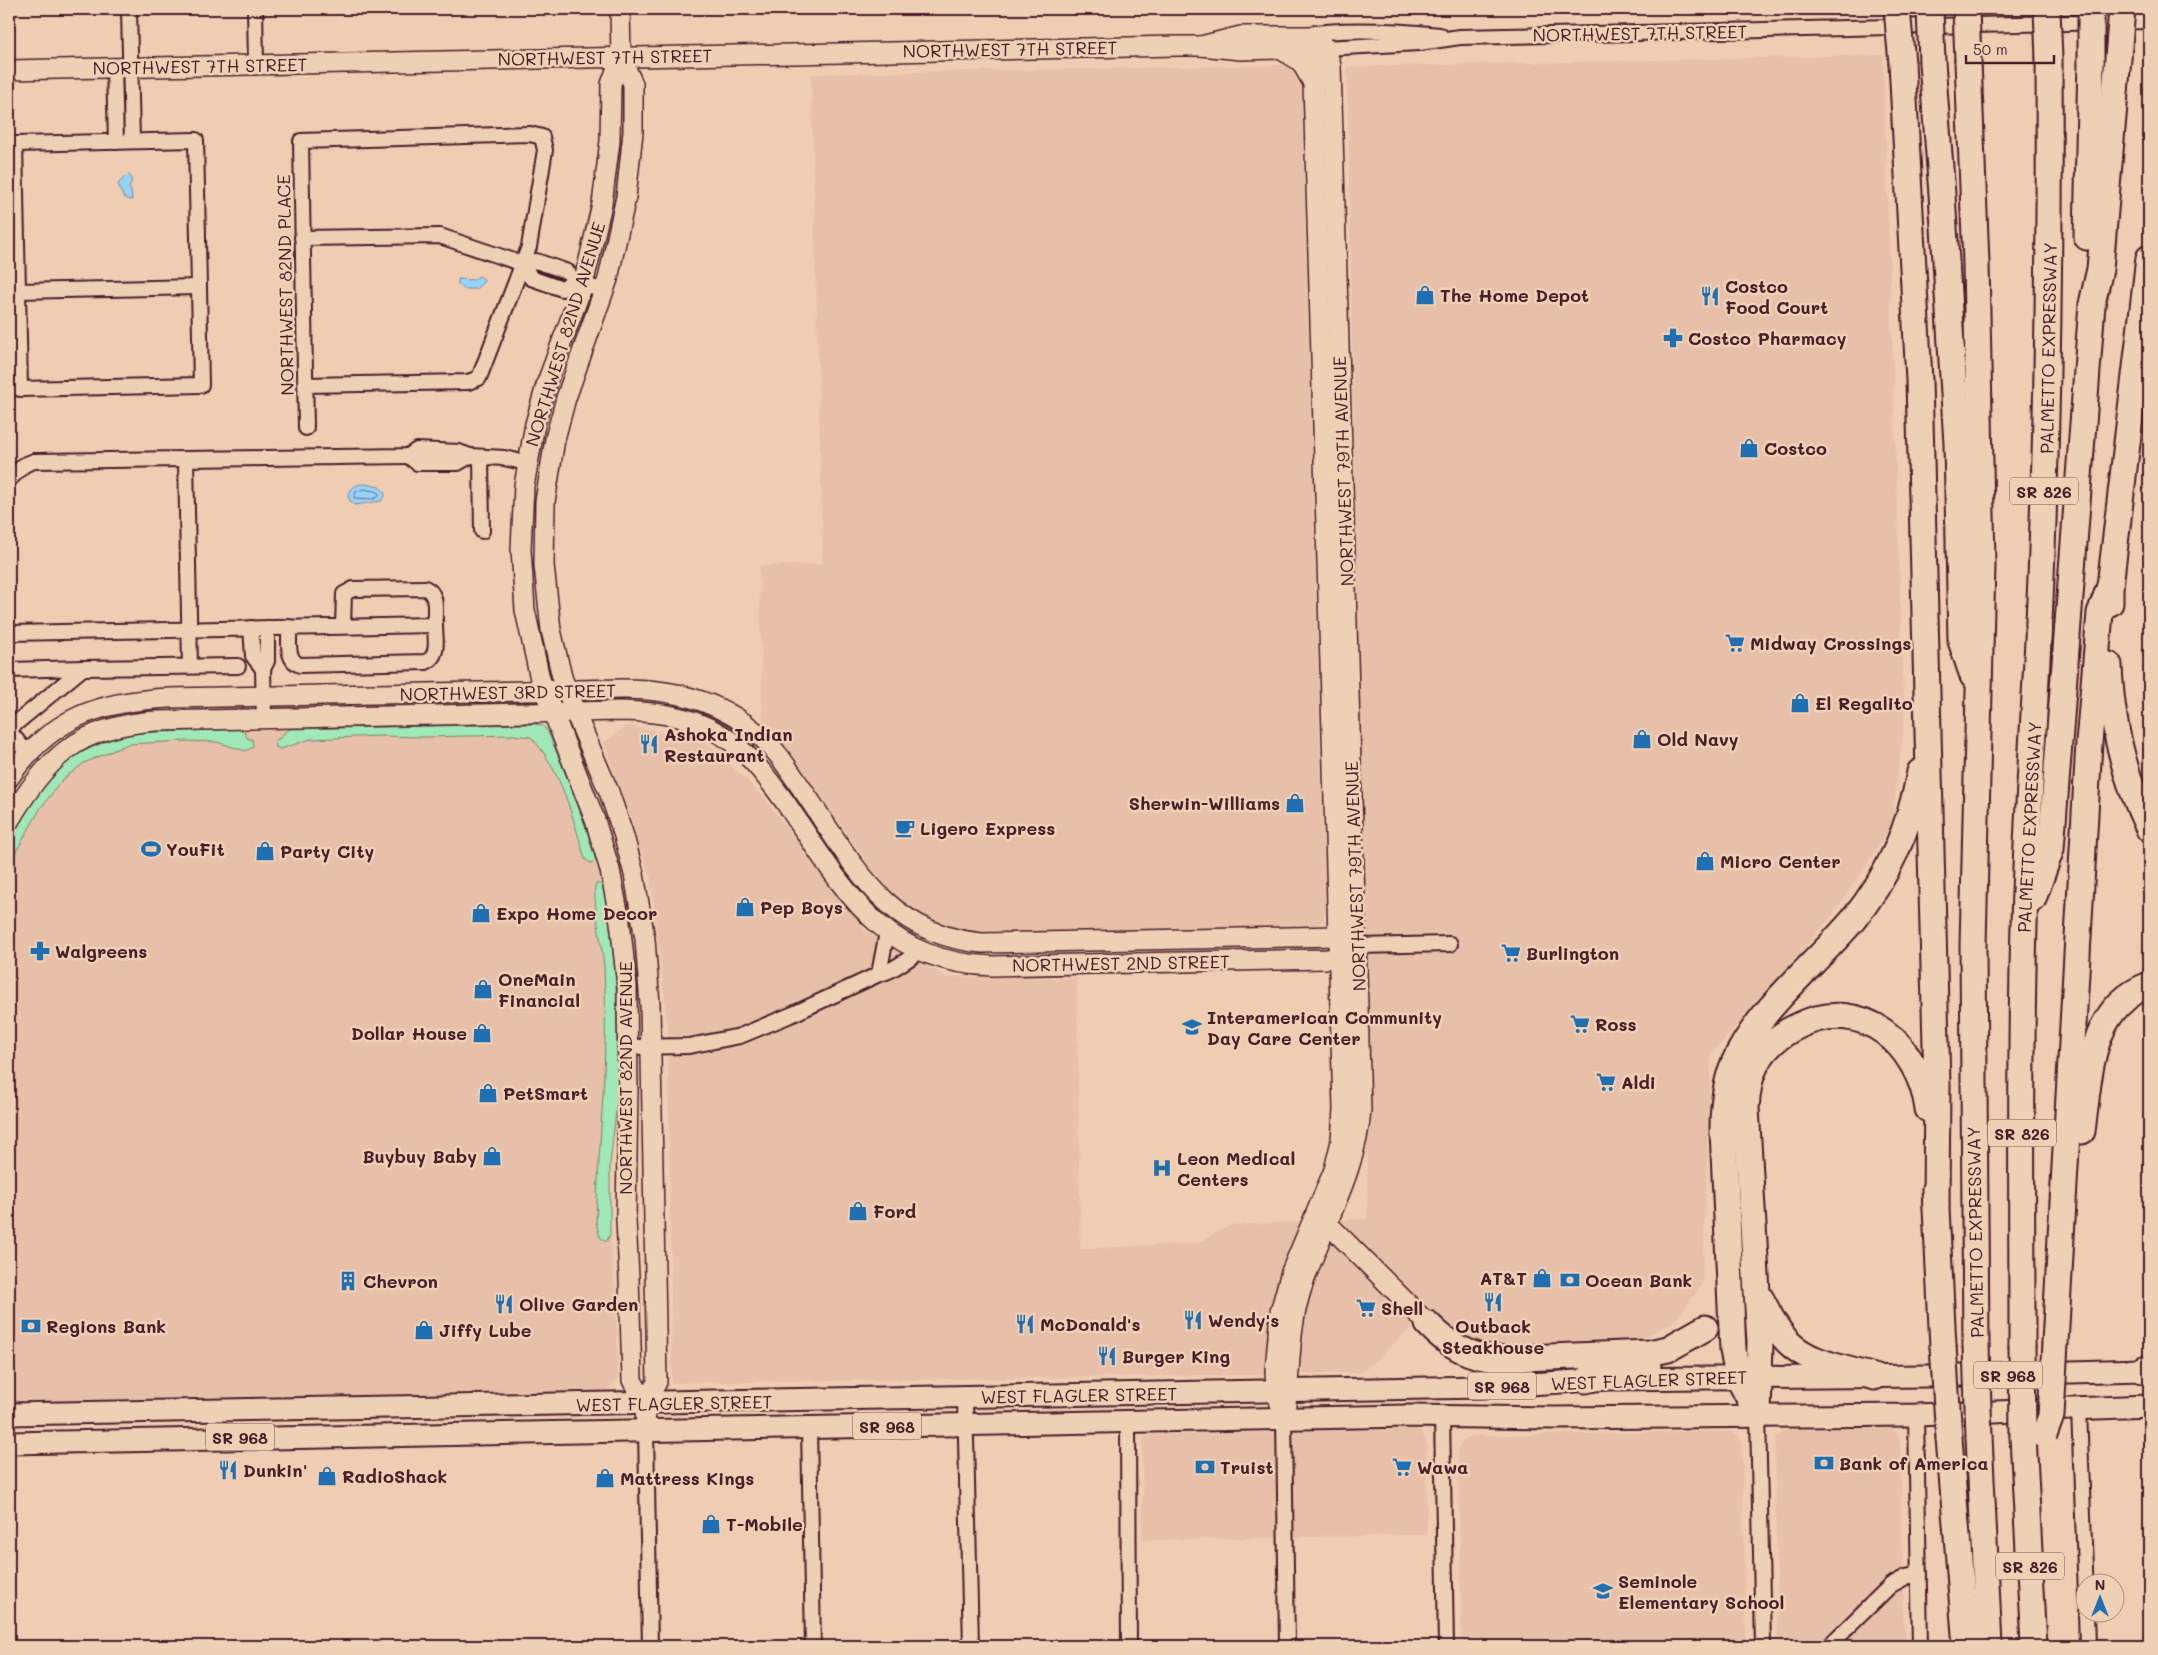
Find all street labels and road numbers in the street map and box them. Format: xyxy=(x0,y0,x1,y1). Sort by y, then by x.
street label: NORTHWEST 7TH STREET xyxy=(1532,19,1748,47)
street label: NORTHWEST 7TH STREET xyxy=(902,35,1118,63)
street label: NORTHWEST 7TH STREET xyxy=(497,43,713,71)
street label: NORTHWEST 7TH STREET xyxy=(92,52,308,80)
street label: NORTHWEST 82ND PLACE xyxy=(271,174,299,396)
street label: NORTHWEST 82ND AVENUE xyxy=(519,219,611,449)
street label: PALMETTO EXPRESSWAY xyxy=(2034,242,2062,454)
street label: NORTHWEST 79TH AVENUE xyxy=(1327,355,1359,587)
road number: SR 826 xyxy=(2010,478,2078,504)
street label: NORTHWEST 3RD STREET xyxy=(400,678,616,706)
street label: PALMETTO EXPRESSWAY xyxy=(2011,721,2047,933)
street label: NORTHWEST 79TH AVENUE xyxy=(1339,760,1371,992)
street label: NORTHWEST 2ND STREET xyxy=(1012,949,1230,977)
street label: NORTHWEST 82ND AVENUE xyxy=(613,961,637,1195)
road number: SR 826 xyxy=(1988,1120,2056,1146)
street label: PALMETTO EXPRESSWAY xyxy=(1961,1126,1989,1338)
road number: SR 968 xyxy=(1974,1362,2042,1388)
street label: WEST FLAGLER STREET xyxy=(1550,1365,1748,1395)
road number: SR 968 xyxy=(1468,1372,1536,1400)
street label: WEST FLAGLER STREET xyxy=(980,1381,1178,1409)
street label: WEST FLAGLER STREET xyxy=(575,1389,773,1417)
road number: SR 968 xyxy=(853,1412,921,1440)
road number: SR 968 xyxy=(206,1424,274,1450)
road number: SR 826 xyxy=(1996,1552,2064,1580)

